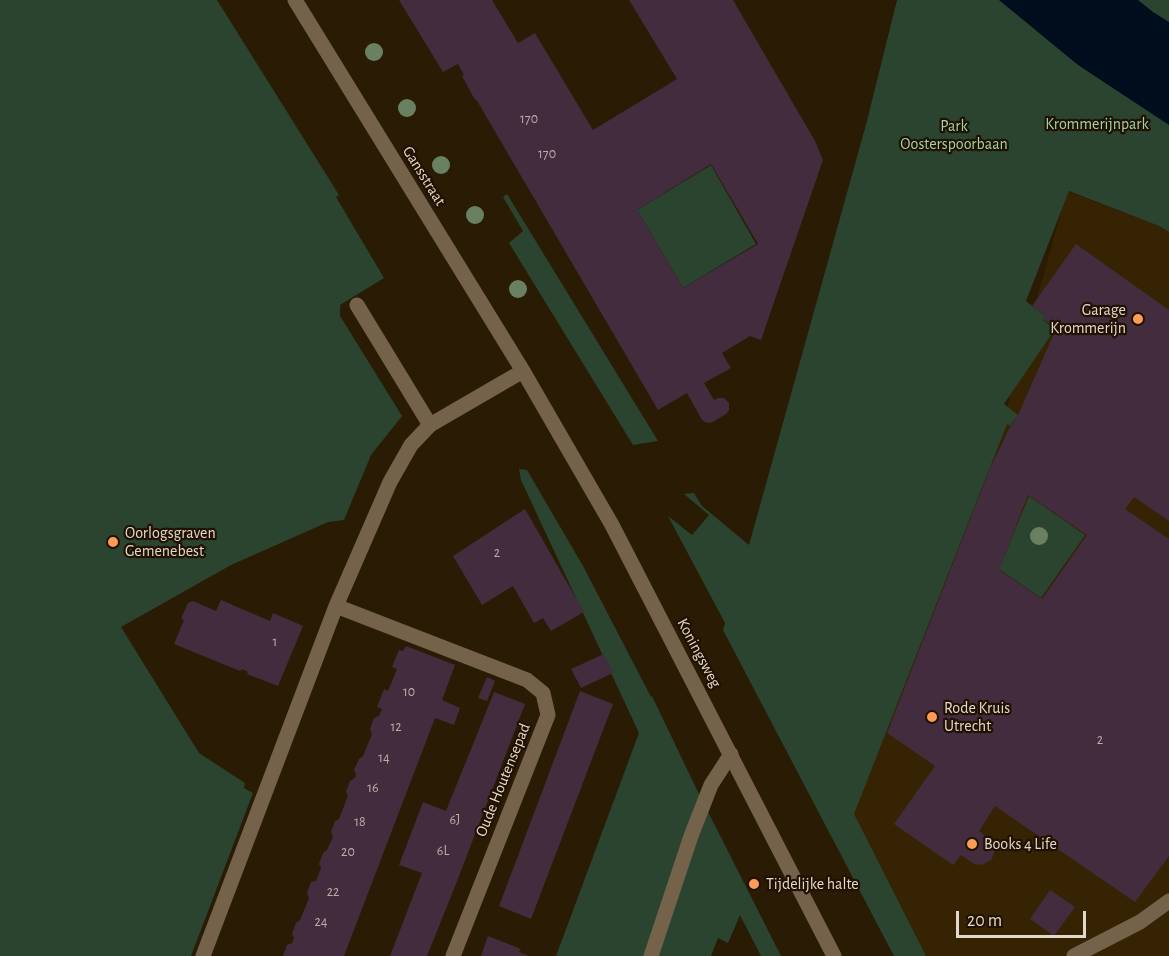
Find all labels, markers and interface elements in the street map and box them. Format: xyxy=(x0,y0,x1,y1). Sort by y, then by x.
house number: 170 xyxy=(520,111,538,127)
park label: Krommerijnpark xyxy=(1045,114,1149,134)
park label: Park Oosterspoorbaan xyxy=(900,116,1008,154)
street label: Gansstraat xyxy=(398,143,450,209)
house number: 170 xyxy=(538,146,556,162)
place label: Garage Krommerijn xyxy=(1050,300,1126,338)
marker: Garage Krommerijn xyxy=(1131,312,1145,326)
place label: Oorlogsgraven Gemenebest xyxy=(125,523,216,561)
marker: Oorlogsgraven Gemenebest xyxy=(106,535,120,549)
house number: 2 xyxy=(494,545,500,561)
street label: Koningsweg xyxy=(673,615,725,691)
house number: 1 xyxy=(273,634,277,650)
house number: 10 xyxy=(403,684,415,700)
place label: Rode Kruis Utrecht xyxy=(944,698,1010,736)
marker: Rode Kruis Utrecht xyxy=(925,710,939,724)
house number: 12 xyxy=(390,719,402,735)
street label: Oude Houtensepad xyxy=(471,720,535,840)
house number: 2 xyxy=(1097,732,1103,748)
house number: 14 xyxy=(378,750,390,766)
house number: 16 xyxy=(367,780,379,796)
house number: 6J xyxy=(450,812,460,828)
house number: 18 xyxy=(354,814,366,830)
place label: Books 4 Life xyxy=(984,834,1057,854)
marker: Books 4 Life xyxy=(965,837,979,851)
house number: 6L xyxy=(437,843,449,859)
house number: 20 xyxy=(341,844,355,860)
place label: Tijdelijke halte xyxy=(766,874,859,894)
marker: Tijdelijke halte xyxy=(747,877,761,891)
house number: 22 xyxy=(327,884,339,900)
scale bar xyxy=(959,899,1090,937)
text: 20 m xyxy=(967,912,1002,930)
house number: 24 xyxy=(314,914,328,930)

